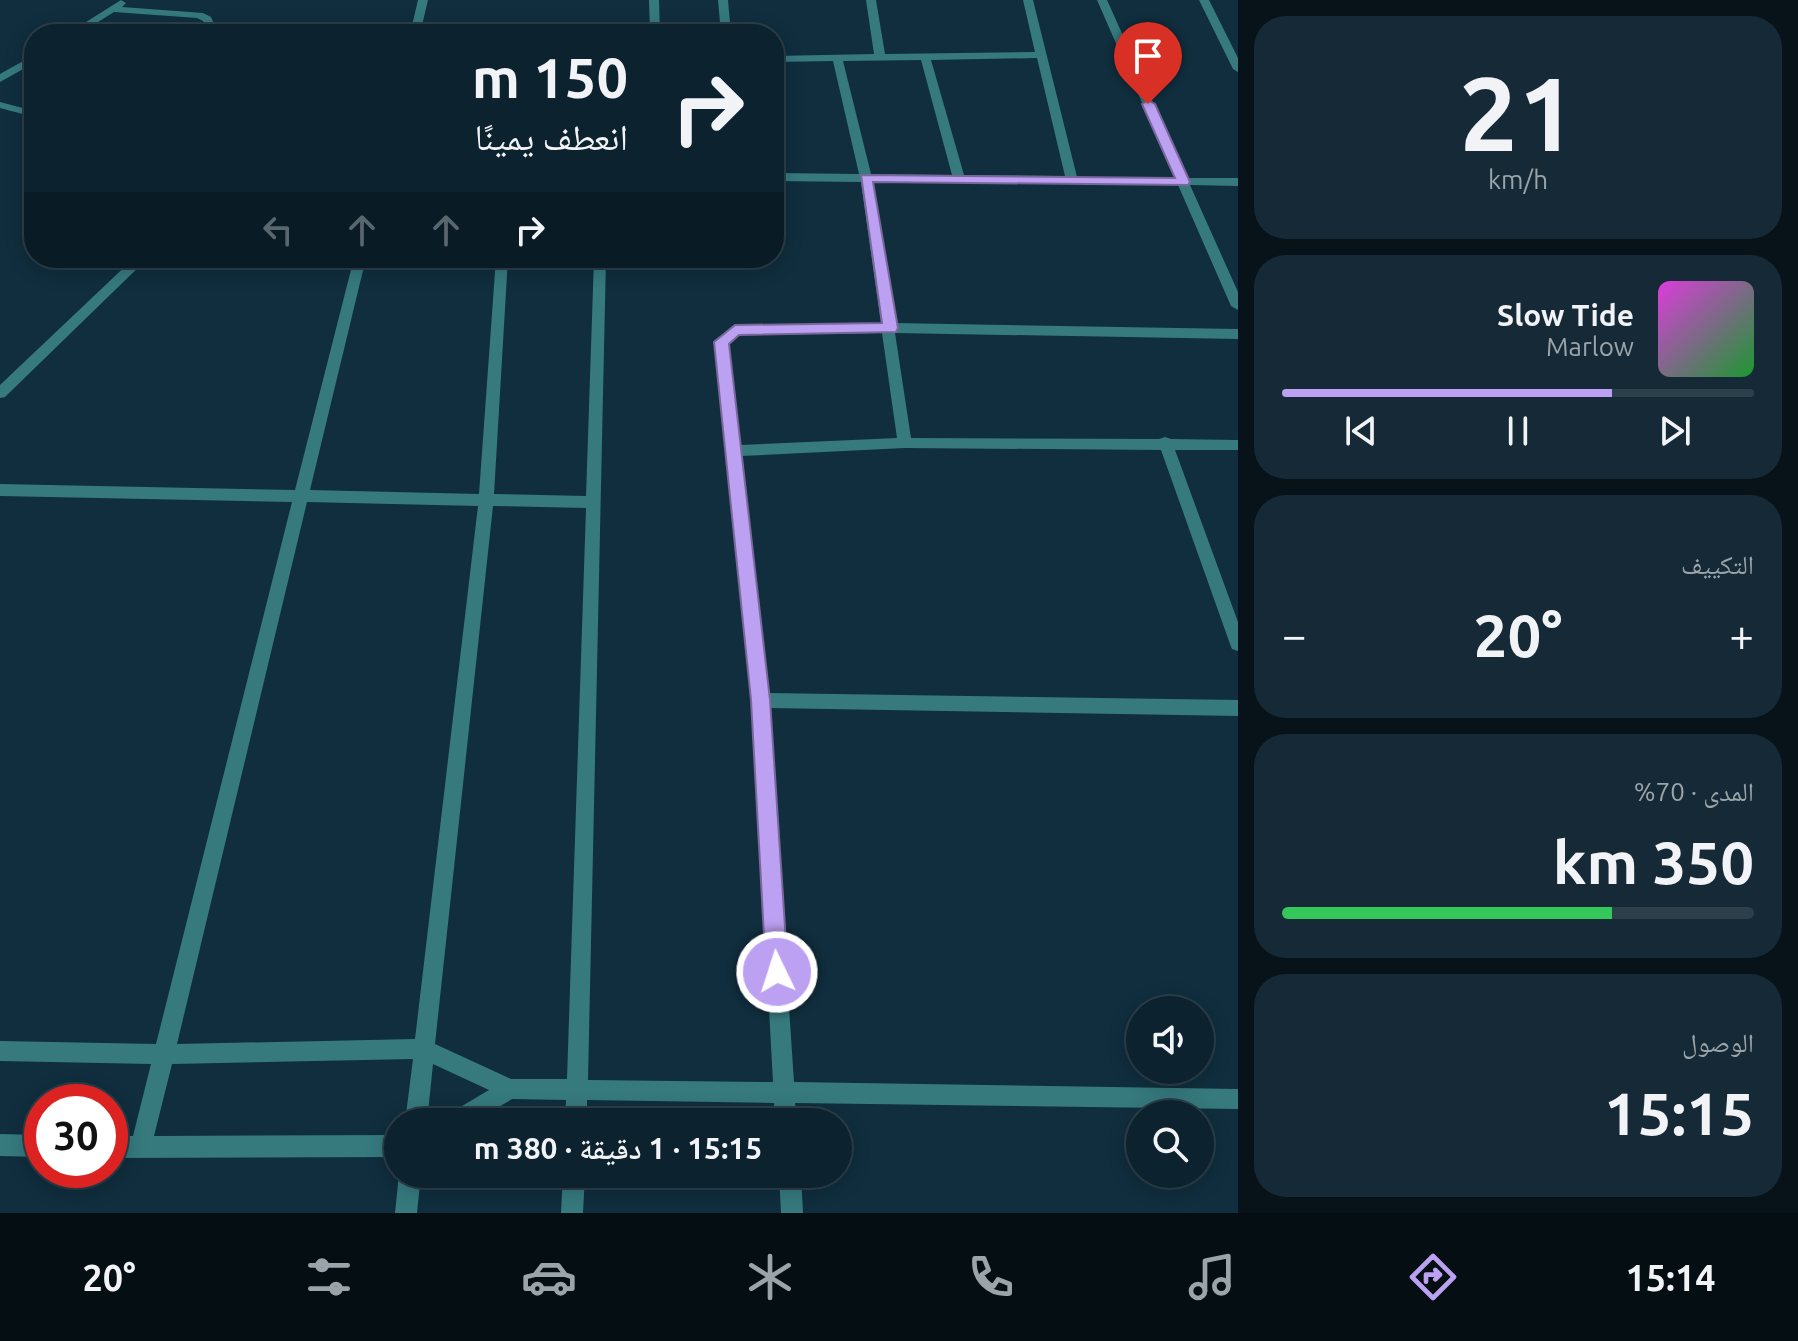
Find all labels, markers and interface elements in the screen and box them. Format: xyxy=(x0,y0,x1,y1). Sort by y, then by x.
pin xyxy=(1114,22,1182,104)
icon: arrive xyxy=(1126,34,1170,78)
text: 150 m xyxy=(472,46,628,109)
text: 21 xyxy=(1459,54,1577,171)
icon: right xyxy=(656,56,760,160)
text: انعطف يمينًا xyxy=(475,116,628,157)
text: km/h xyxy=(1488,165,1548,194)
icon: left xyxy=(256,208,300,252)
icon: ahead xyxy=(340,208,384,252)
icon: ahead xyxy=(424,208,468,252)
icon: right xyxy=(508,208,552,252)
text: Slow Tide xyxy=(1497,298,1634,332)
text: Marlow xyxy=(1546,332,1634,361)
icon: previous xyxy=(1339,409,1383,453)
icon: pause xyxy=(1496,409,1540,453)
icon: next xyxy=(1653,409,1697,453)
text: التكييف xyxy=(1681,550,1754,579)
text: 20° xyxy=(1474,601,1562,668)
text: − xyxy=(1282,610,1307,659)
text: + xyxy=(1729,610,1754,659)
text: المدى · 70% xyxy=(1634,777,1754,806)
text: 350 km xyxy=(1553,828,1754,895)
position arrow xyxy=(735,930,819,1014)
map controls xyxy=(1126,996,1214,1188)
button: sound xyxy=(1126,996,1214,1084)
text: الوصول xyxy=(1682,1028,1754,1057)
text: 15:15 xyxy=(1604,1079,1754,1146)
speed limit sign: 30 xyxy=(24,1084,128,1188)
button: search xyxy=(1126,1100,1214,1188)
text: 15:15 · 1 دقيقة · 380 m xyxy=(474,1131,762,1165)
icon: filters xyxy=(301,1249,357,1305)
icon: car xyxy=(521,1249,577,1305)
icon: climate xyxy=(742,1249,798,1305)
icon: phone xyxy=(963,1249,1019,1305)
icon: music xyxy=(1184,1249,1240,1305)
icon: directions xyxy=(1405,1249,1461,1305)
text: 20° xyxy=(83,1257,136,1298)
text: 15:14 xyxy=(1626,1257,1716,1298)

